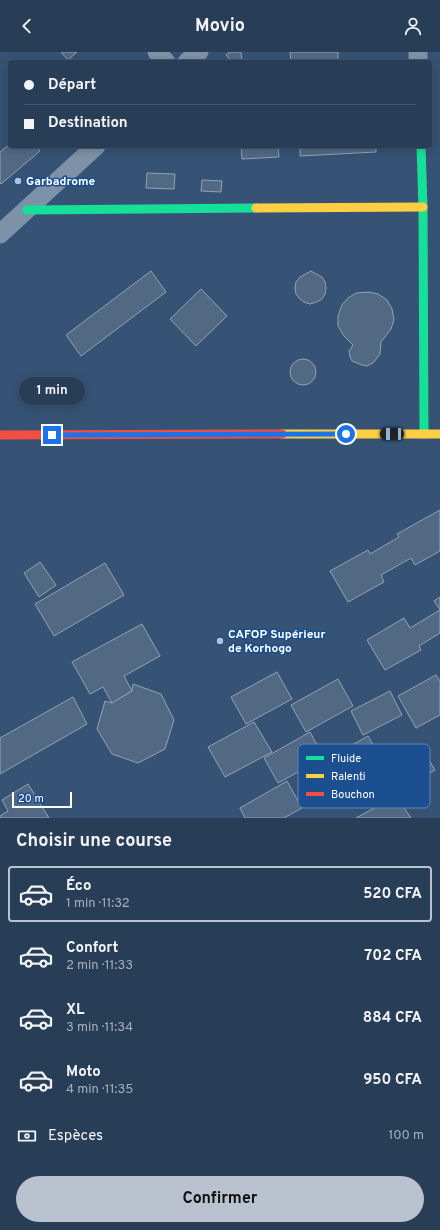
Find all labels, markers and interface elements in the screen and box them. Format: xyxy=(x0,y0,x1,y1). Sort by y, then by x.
icon: back xyxy=(16,15,38,37)
text: Movio xyxy=(195,15,245,38)
icon: person xyxy=(402,15,424,37)
text: Départ xyxy=(48,76,96,95)
text: Destination xyxy=(48,114,128,133)
place label: Garbadrome xyxy=(26,174,95,190)
marker: Garbadrome xyxy=(13,176,23,186)
callout: 1 min xyxy=(19,377,85,405)
text: 1 min xyxy=(36,383,68,399)
route start xyxy=(337,425,355,443)
route end xyxy=(43,426,61,444)
car xyxy=(380,428,404,440)
place label: CAFOP Supérieur de Korhogo xyxy=(228,627,325,657)
marker: CAFOP Supérieur de Korhogo xyxy=(215,636,225,646)
legend xyxy=(298,744,430,808)
text: Fluide xyxy=(331,752,361,766)
text: Ralenti xyxy=(331,770,366,784)
text: Bouchon xyxy=(331,788,375,802)
scale bar xyxy=(12,790,72,809)
text: 20 m xyxy=(18,792,44,806)
text: Choisir une course xyxy=(16,830,172,853)
icon: car xyxy=(18,876,54,912)
text: Éco xyxy=(66,877,91,896)
text: 520 CFA xyxy=(363,885,422,904)
text: 1 min · 11:32 xyxy=(66,896,130,912)
icon: car xyxy=(18,938,54,974)
text: Confort xyxy=(66,939,118,958)
text: 702 CFA xyxy=(364,947,422,966)
text: 2 min · 11:33 xyxy=(66,958,133,974)
icon: car xyxy=(18,1000,54,1036)
text: XL xyxy=(66,1001,84,1020)
text: 884 CFA xyxy=(363,1009,422,1028)
text: 3 min · 11:34 xyxy=(66,1020,133,1036)
icon: car xyxy=(18,1062,54,1098)
text: Moto xyxy=(66,1063,101,1082)
text: 950 CFA xyxy=(363,1071,422,1090)
text: 4 min · 11:35 xyxy=(66,1082,133,1098)
icon: cash xyxy=(16,1125,38,1147)
text: Espèces xyxy=(48,1127,103,1146)
text: 100 m xyxy=(388,1128,424,1144)
button: Confirmer xyxy=(16,1176,424,1222)

